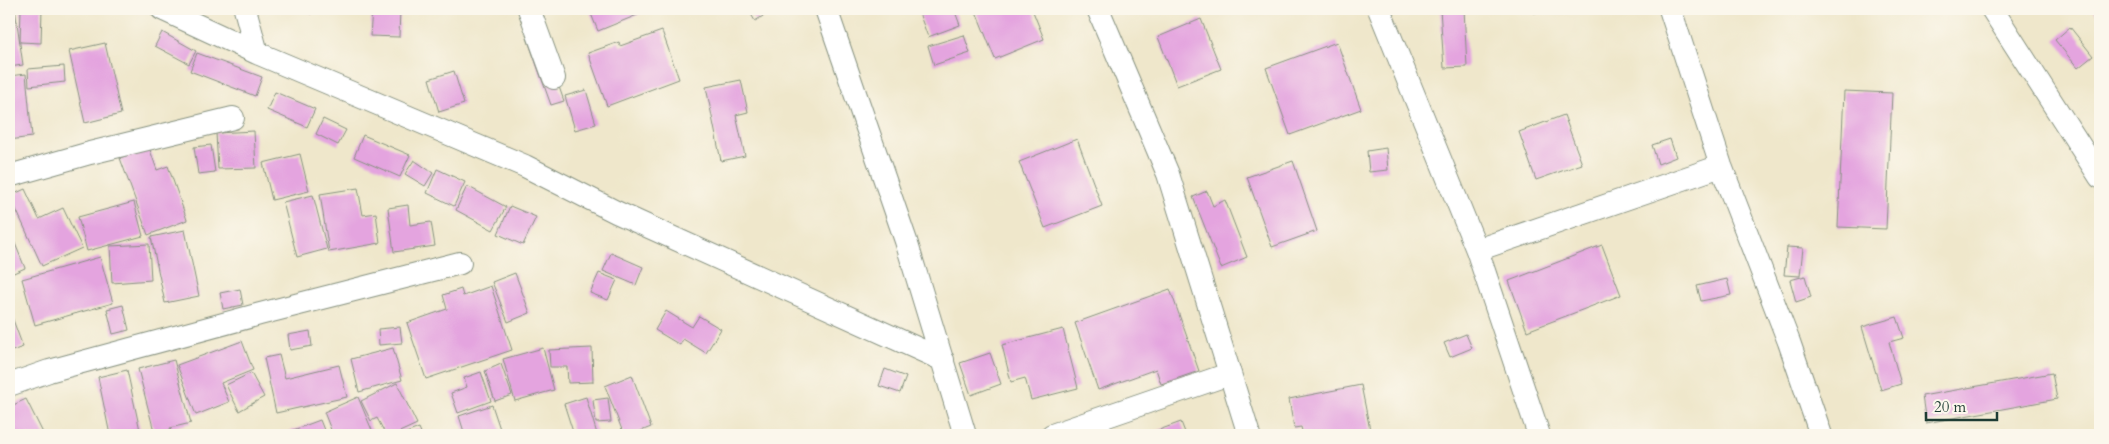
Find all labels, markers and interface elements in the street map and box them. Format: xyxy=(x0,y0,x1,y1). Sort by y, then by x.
scale bar xyxy=(1926,389,1998,421)
text: 20 m xyxy=(1934,397,1966,417)

